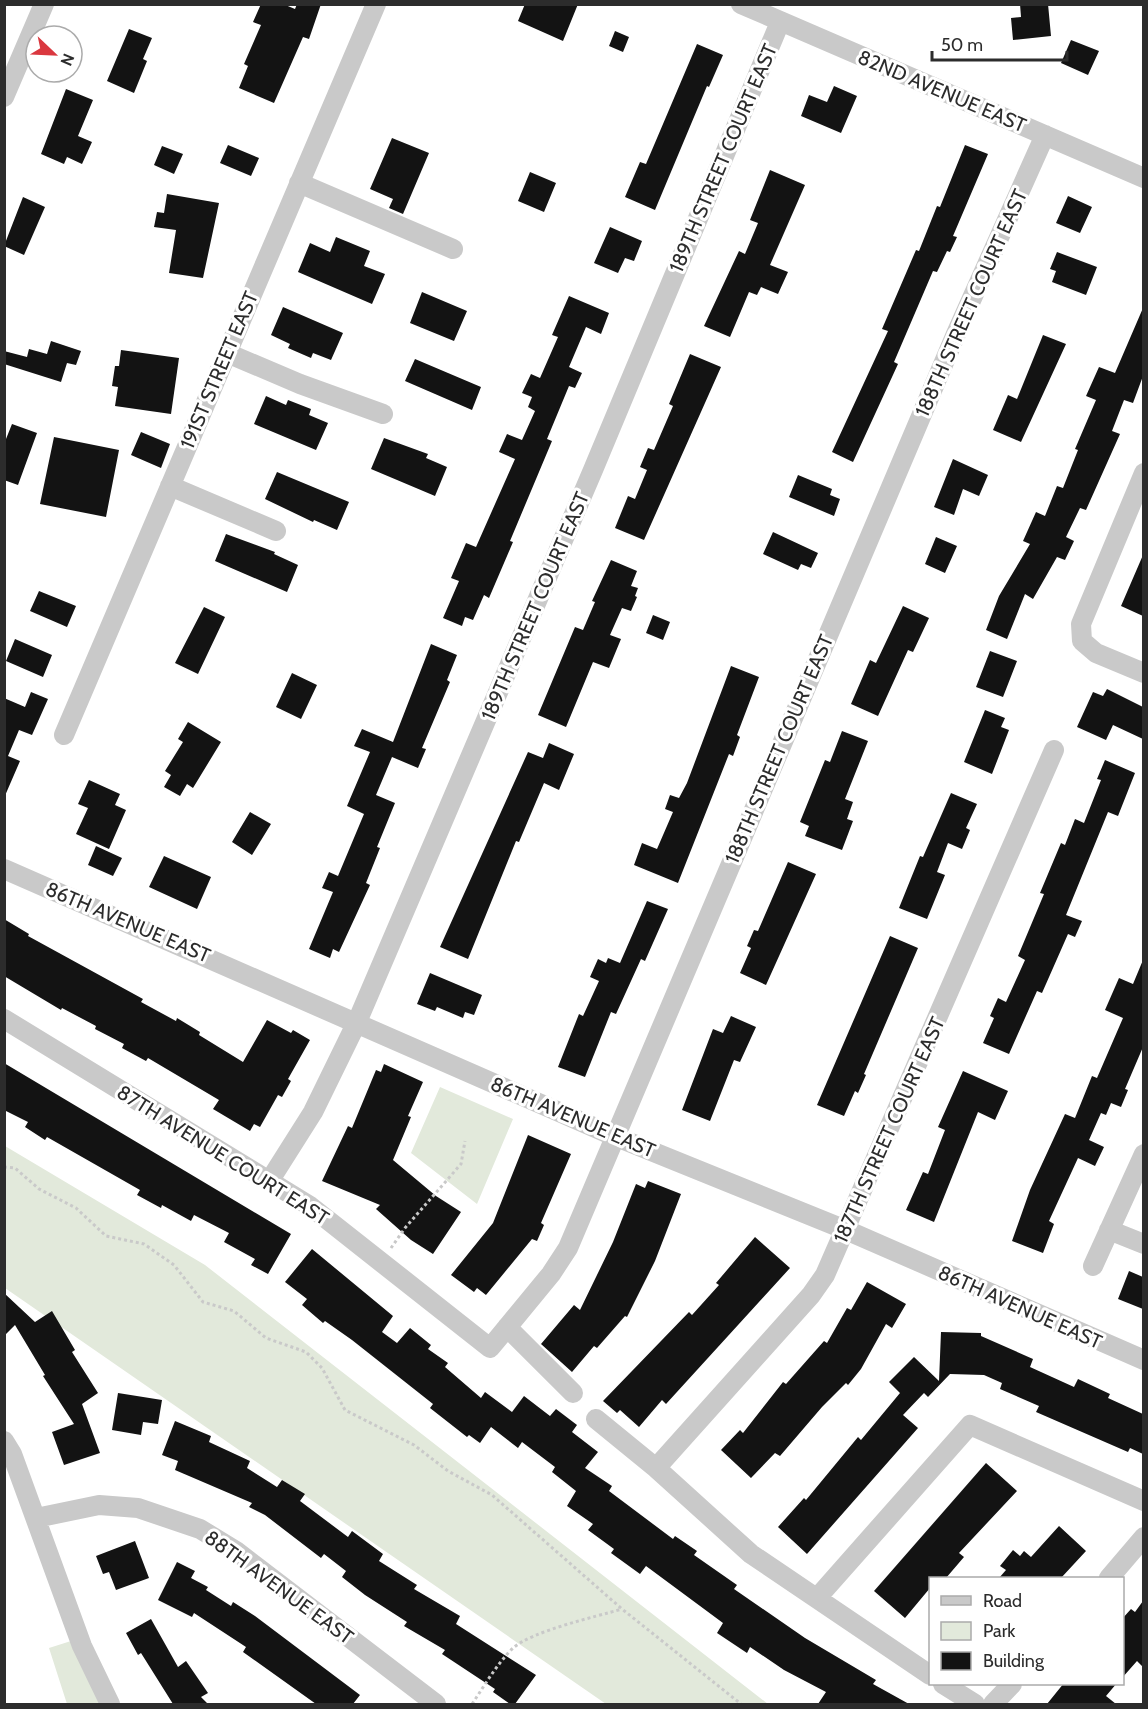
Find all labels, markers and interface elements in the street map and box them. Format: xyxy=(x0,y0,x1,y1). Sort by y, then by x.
north arrow xyxy=(24,24,84,84)
scale bar xyxy=(932,24,1067,62)
text: 50 m xyxy=(941,34,983,56)
street label: 189TH STREET COURT EAST xyxy=(664,40,782,276)
street label: 82ND AVENUE EAST xyxy=(854,45,1030,137)
text: N xyxy=(56,51,78,69)
street label: 188TH STREET COURT EAST xyxy=(910,185,1032,420)
street label: 191ST STREET EAST xyxy=(175,287,263,452)
street label: 189TH STREET COURT EAST xyxy=(476,488,594,724)
street label: 188TH STREET COURT EAST xyxy=(720,631,838,867)
street label: 86TH AVENUE EAST xyxy=(42,876,214,968)
street label: 187TH STREET COURT EAST xyxy=(828,1013,950,1247)
street label: 86TH AVENUE EAST xyxy=(487,1071,659,1163)
street label: 87TH AVENUE COURT EAST xyxy=(113,1080,334,1230)
street label: 86TH AVENUE EAST xyxy=(934,1260,1106,1354)
street label: 88TH AVENUE EAST xyxy=(200,1525,358,1649)
legend xyxy=(929,1577,1124,1685)
text: Road xyxy=(983,1590,1022,1612)
text: Park xyxy=(983,1620,1016,1642)
text: Building xyxy=(983,1650,1045,1672)

